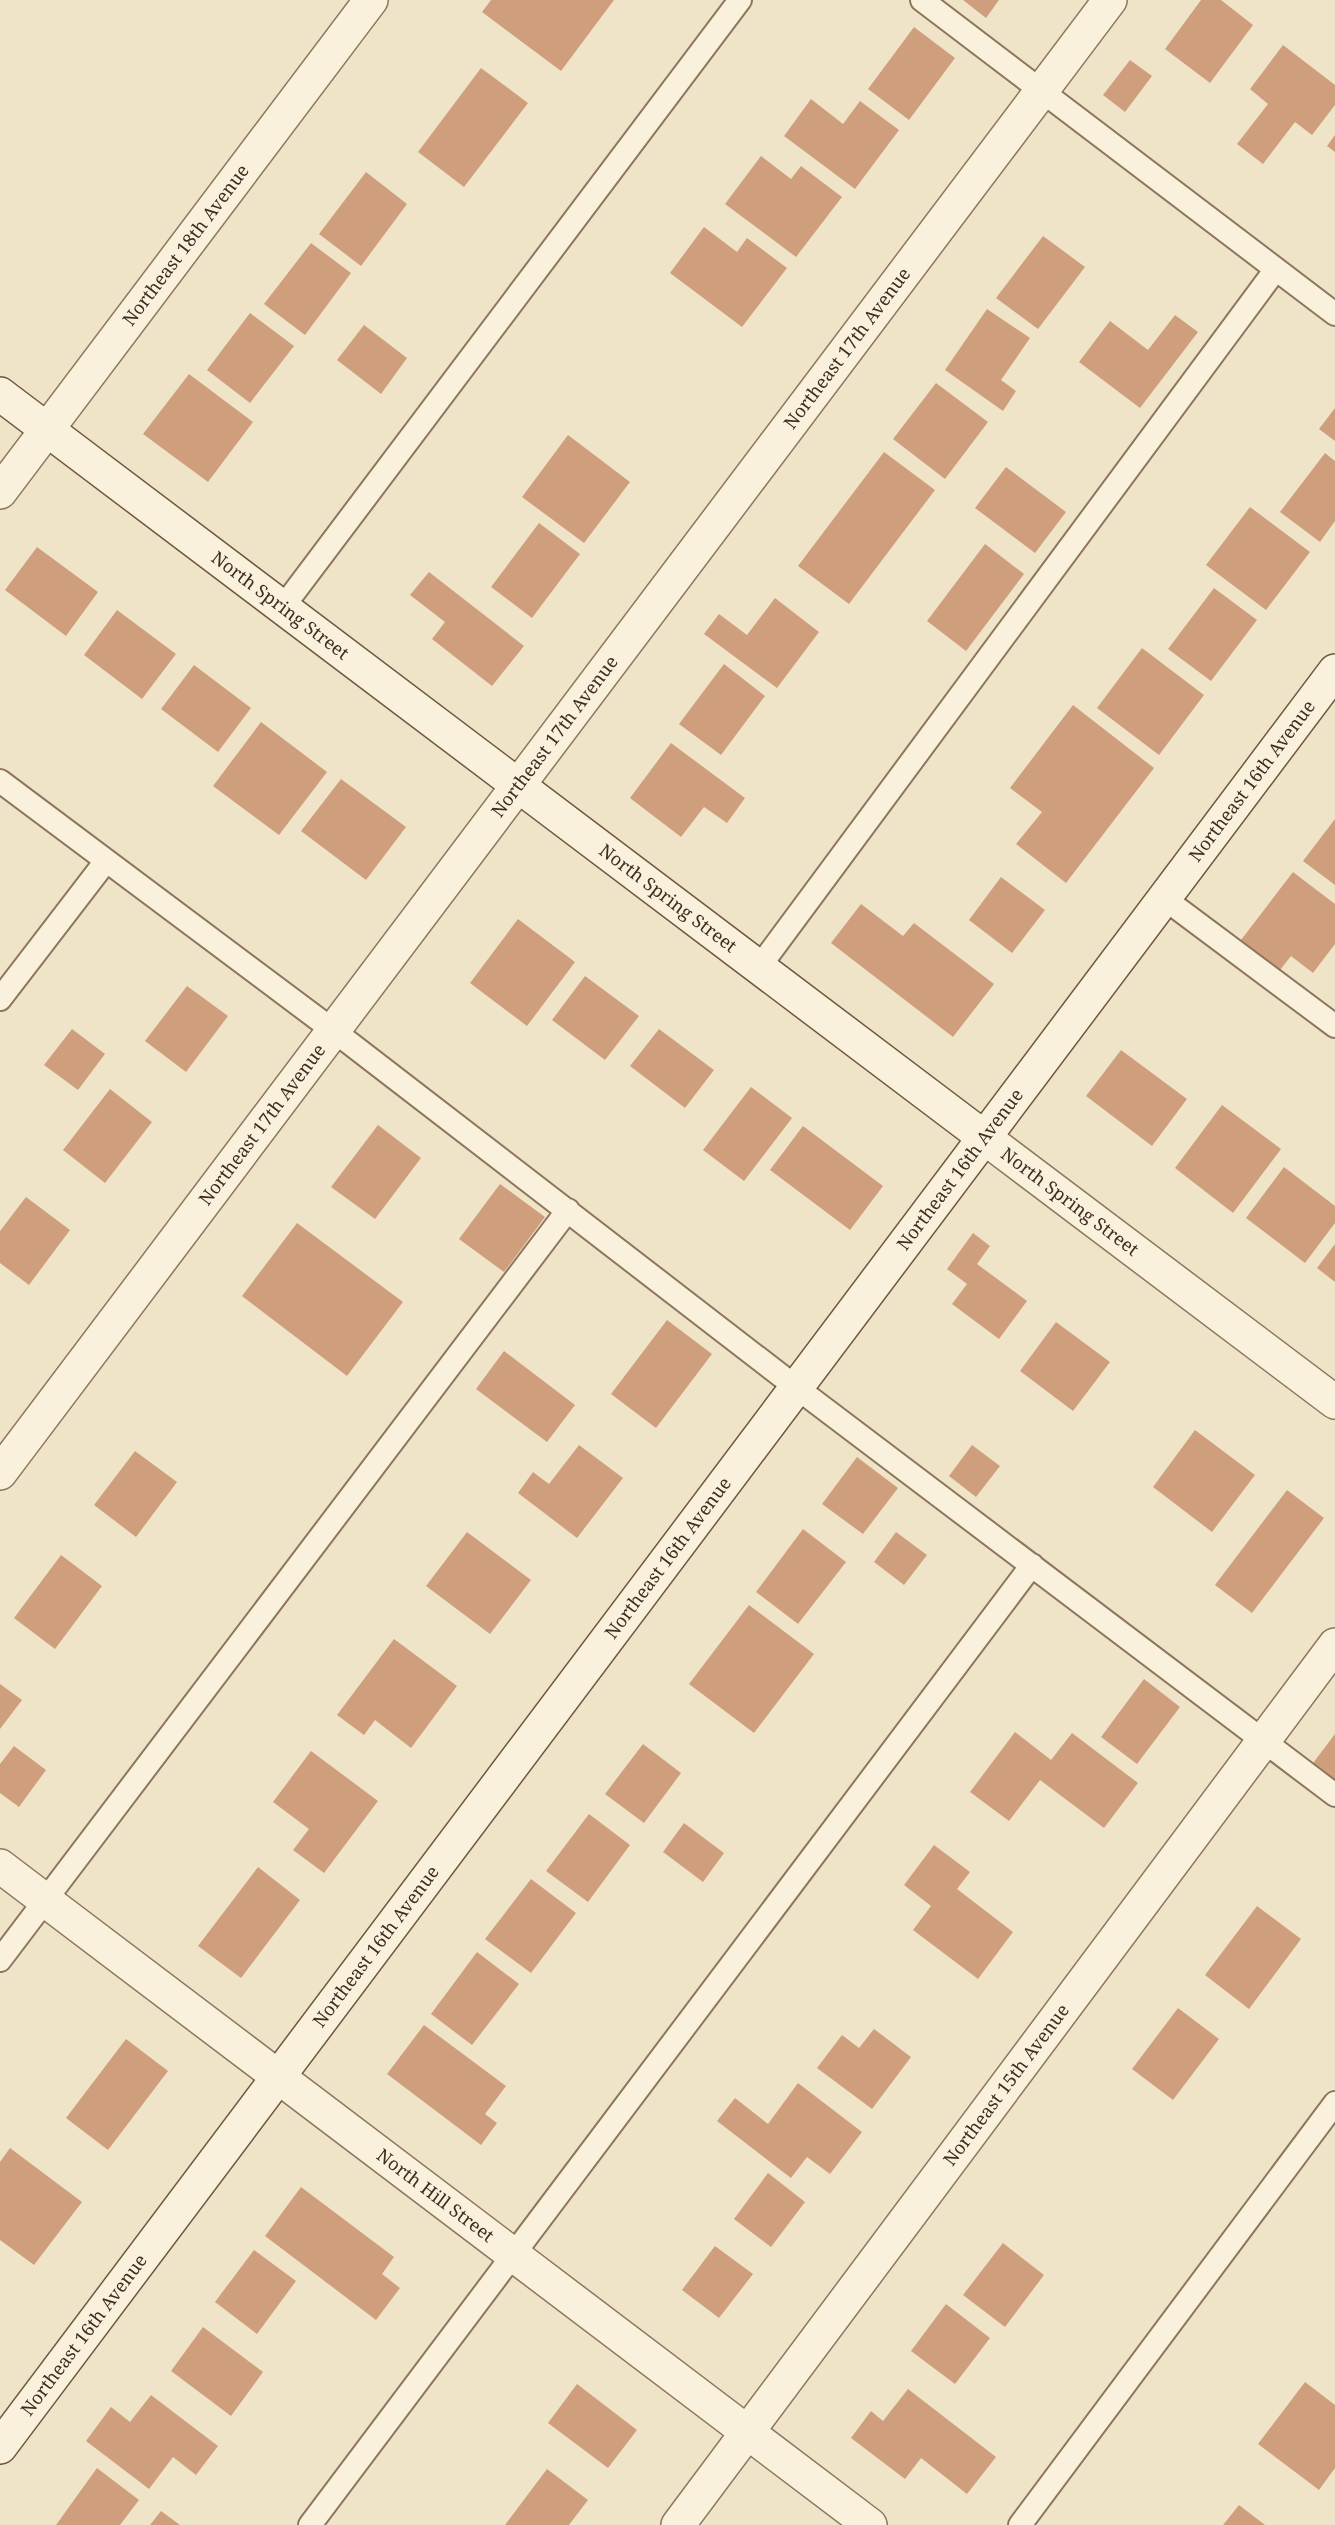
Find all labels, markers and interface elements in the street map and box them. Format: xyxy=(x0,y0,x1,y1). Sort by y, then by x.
street label: Northeast 18th Avenue xyxy=(117,159,254,330)
street label: Northeast 17th Avenue xyxy=(778,262,915,434)
street label: North Spring Street xyxy=(207,545,354,664)
street label: Northeast 17th Avenue xyxy=(485,650,623,822)
street label: Northeast 16th Avenue xyxy=(1183,695,1320,866)
street label: North Spring Street xyxy=(595,838,742,957)
street label: Northeast 17th Avenue xyxy=(193,1039,330,1210)
street label: Northeast 16th Avenue xyxy=(891,1083,1028,1255)
street label: North Spring Street xyxy=(997,1141,1144,1261)
street label: Northeast 16th Avenue xyxy=(599,1472,736,1643)
street label: Northeast 16th Avenue xyxy=(307,1860,444,2032)
street label: Northeast 15th Avenue xyxy=(937,1999,1074,2170)
street label: North Hill Street xyxy=(372,2143,499,2247)
street label: Northeast 16th Avenue xyxy=(15,2249,152,2420)

